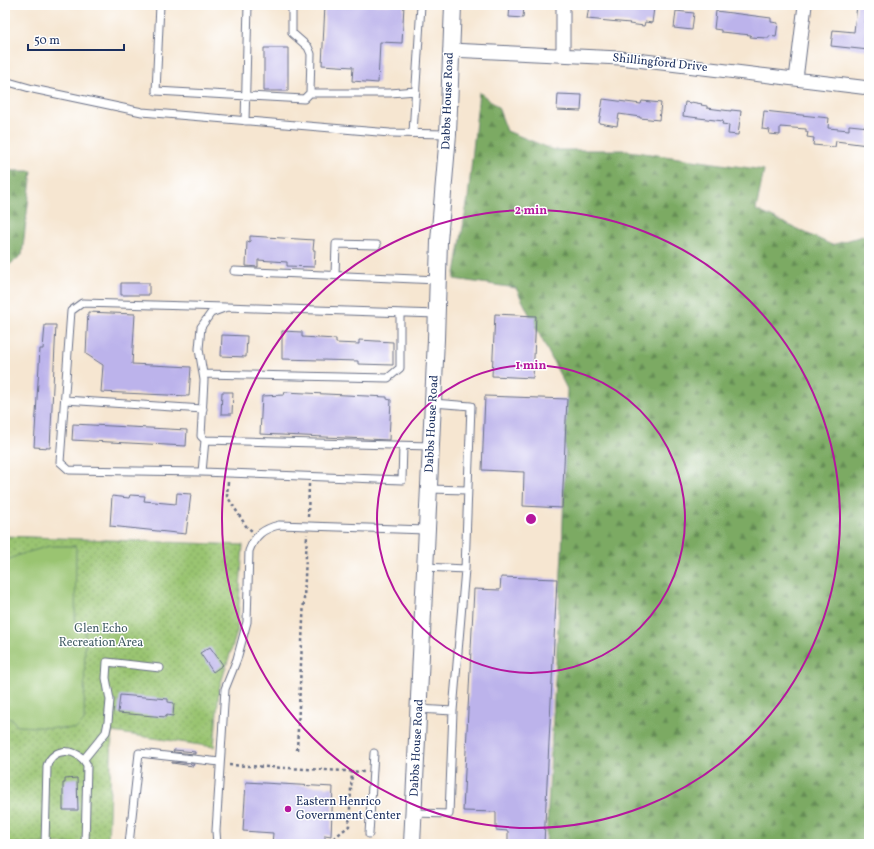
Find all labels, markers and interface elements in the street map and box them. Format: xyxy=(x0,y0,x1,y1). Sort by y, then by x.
scale bar xyxy=(28,26,124,52)
text: 50 m xyxy=(34,33,60,49)
street label: Shillingford Drive xyxy=(612,50,709,76)
street label: Dabbs House Road xyxy=(438,52,458,150)
text: 2 min xyxy=(515,203,547,219)
text: 1 min xyxy=(516,358,547,374)
street label: Dabbs House Road xyxy=(421,375,443,473)
centre of rings xyxy=(524,512,538,526)
park label: Glen Echo Recreation Area xyxy=(59,621,143,651)
street label: Dabbs House Road xyxy=(406,699,428,797)
place label: Eastern Henrico Government Center xyxy=(296,794,401,824)
marker: Eastern Henrico Government Center xyxy=(283,804,293,814)

